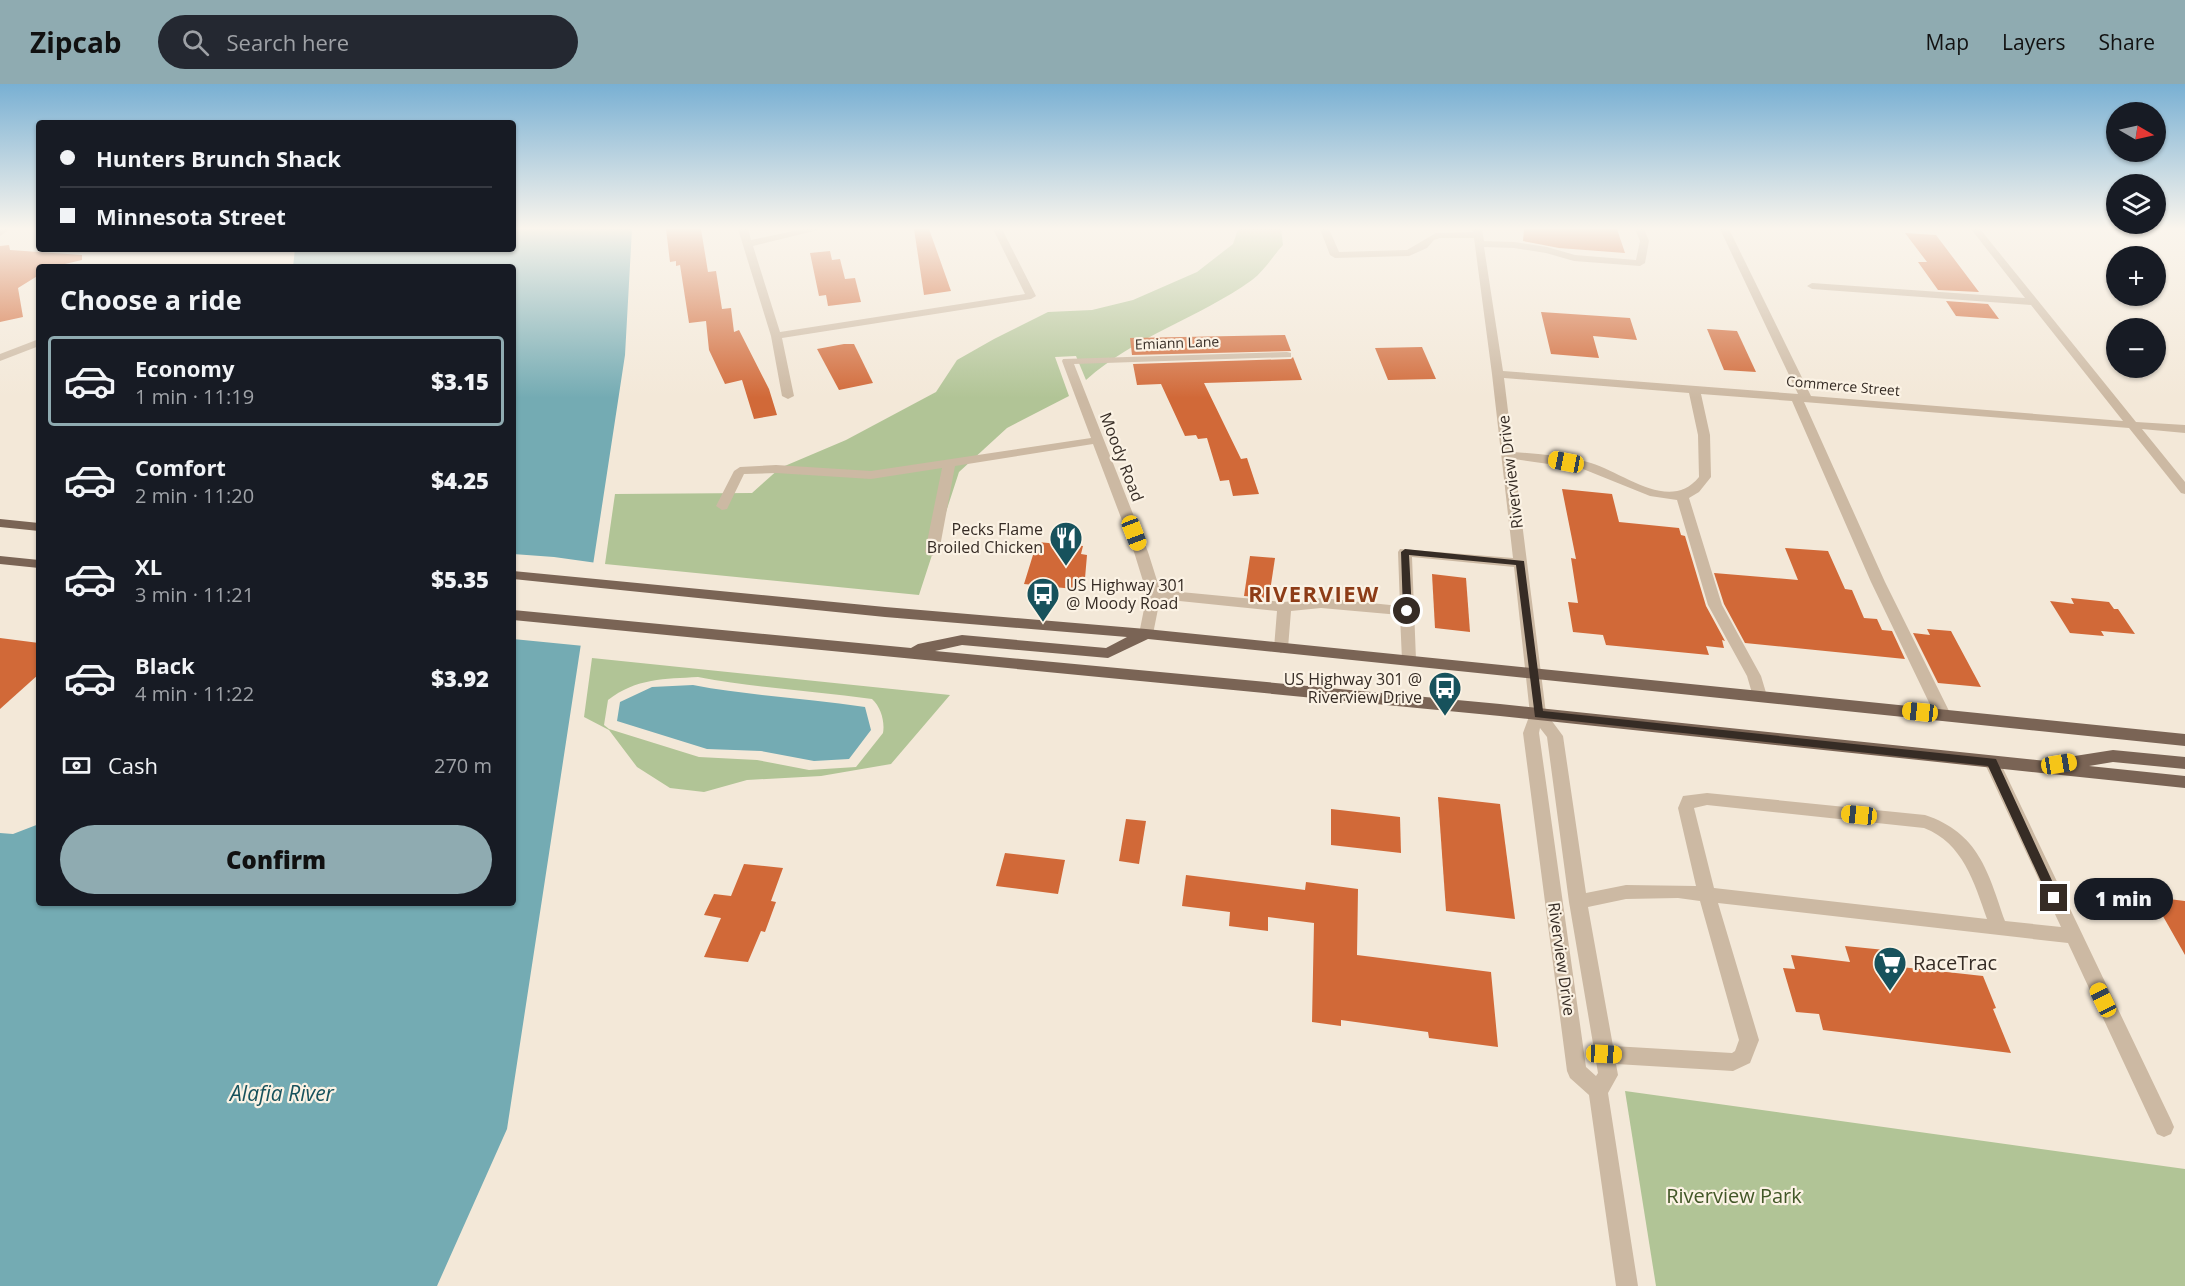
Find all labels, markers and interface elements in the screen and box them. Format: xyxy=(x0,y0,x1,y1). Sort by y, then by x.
search box xyxy=(158,15,578,69)
text: Zipcab xyxy=(30,23,122,61)
icon: search xyxy=(179,26,212,59)
text: Search here xyxy=(227,27,349,57)
text: Map xyxy=(1926,28,1969,56)
text: Layers xyxy=(2002,28,2066,56)
text: Share xyxy=(2099,28,2155,56)
north arrow xyxy=(2106,102,2166,162)
map controls xyxy=(2106,102,2166,378)
text: Hunters Brunch Shack xyxy=(96,143,341,173)
button: layers xyxy=(2106,174,2166,234)
text: Minnesota Street xyxy=(96,201,286,231)
button: + xyxy=(2106,246,2166,306)
text: Choose a ride xyxy=(60,281,242,318)
button: − xyxy=(2106,318,2166,378)
street label: Emiann Lane xyxy=(1134,332,1220,353)
text: Economy xyxy=(135,353,234,383)
icon: car xyxy=(63,354,117,408)
text: $3.15 xyxy=(431,366,489,396)
street label: Commerce Street xyxy=(1785,371,1901,400)
text: 1 min · 11:19 xyxy=(135,383,254,410)
street label: Moody Road xyxy=(1095,409,1149,505)
street label: Riverview Drive xyxy=(1492,414,1528,530)
car xyxy=(1547,450,1585,474)
text: Comfort xyxy=(135,452,226,482)
icon: car xyxy=(63,453,117,507)
text: $4.25 xyxy=(431,465,489,495)
text: 2 min · 11:20 xyxy=(135,482,254,509)
car xyxy=(1119,513,1149,553)
place label: Pecks Flame Broiled Chicken xyxy=(927,518,1043,558)
restaurant icon: Pecks Flame Broiled Chicken xyxy=(1048,520,1084,567)
text: XL xyxy=(135,551,162,581)
icon: car xyxy=(63,552,117,606)
text: $5.35 xyxy=(431,564,489,594)
place label: US Highway 301 @ Moody Road xyxy=(1066,574,1186,614)
bus stop icon: US Highway 301 @ Moody Road xyxy=(1025,576,1061,623)
district label: RIVERVIEW xyxy=(1248,578,1380,608)
text: 3 min · 11:21 xyxy=(135,581,254,608)
route start xyxy=(1393,597,1420,624)
text: Black xyxy=(135,650,195,680)
icon: car xyxy=(63,651,117,705)
text: $3.92 xyxy=(431,663,489,693)
place label: US Highway 301 @ Riverview Drive xyxy=(1284,668,1422,708)
bus stop icon: US Highway 301 @ Riverview Drive xyxy=(1427,670,1463,717)
text: 4 min · 11:22 xyxy=(135,680,254,707)
car xyxy=(1901,701,1939,723)
icon: cash xyxy=(60,749,93,782)
text: Cash xyxy=(108,750,158,780)
text: 270 m xyxy=(434,752,492,779)
car xyxy=(2040,752,2078,776)
car xyxy=(1840,804,1878,826)
button: Confirm xyxy=(60,825,492,894)
callout: 1 min xyxy=(2075,877,2174,919)
route end xyxy=(2040,884,2067,911)
text: 1 min xyxy=(2095,885,2152,912)
street label: Riverview Drive xyxy=(1543,901,1581,1017)
supermarket icon: RaceTrac xyxy=(1872,945,1908,992)
place label: RaceTrac xyxy=(1913,949,1997,976)
car xyxy=(2087,980,2119,1020)
car xyxy=(1586,1044,1622,1064)
water label: Alafia River xyxy=(228,1079,335,1107)
park label: Riverview Park xyxy=(1666,1182,1802,1209)

